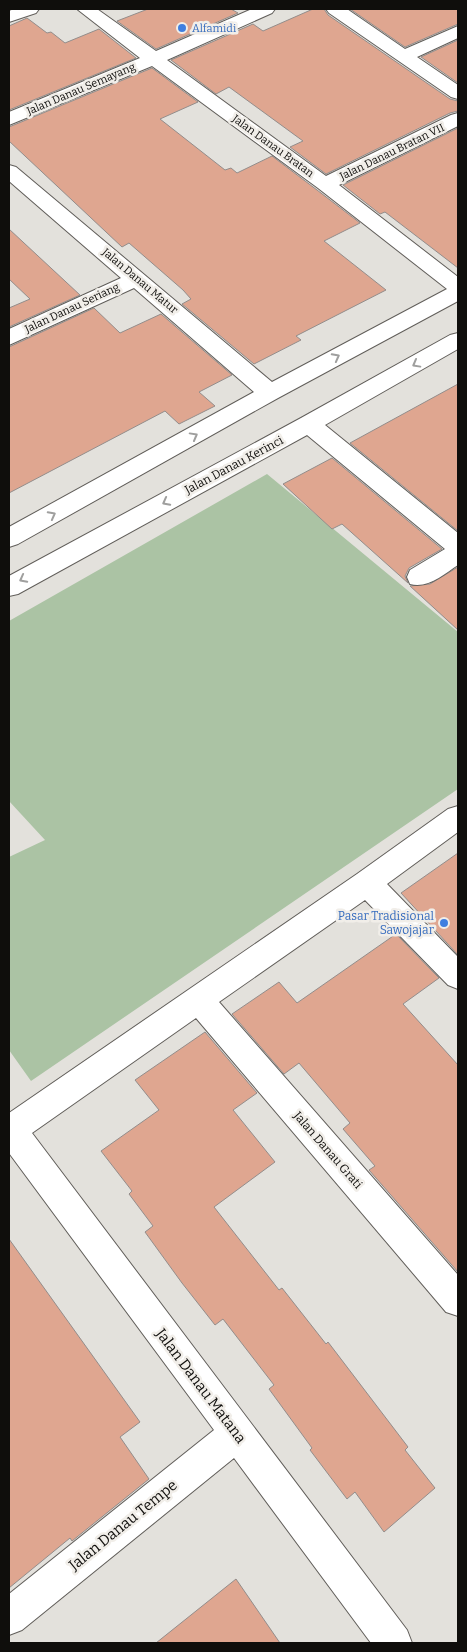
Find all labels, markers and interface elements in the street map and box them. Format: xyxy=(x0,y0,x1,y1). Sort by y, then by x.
marker: Alfamidi xyxy=(176,22,188,34)
place label: Alfamidi xyxy=(192,22,237,35)
street label: Jalan Danau Semayang xyxy=(24,60,137,118)
street label: Jalan Danau Bratan xyxy=(229,111,316,180)
street label: Jalan Danau Bratan VII xyxy=(337,121,447,183)
street label: Jalan Danau Matur xyxy=(99,245,181,316)
street label: Jalan Danau Seriang xyxy=(22,280,121,336)
one-way arrow xyxy=(331,353,340,363)
one-way arrow xyxy=(412,358,421,368)
one-way arrow xyxy=(188,432,197,442)
street label: Jalan Danau Kerinci xyxy=(181,433,286,497)
one-way arrow xyxy=(162,495,171,505)
one-way arrow xyxy=(46,511,55,521)
one-way arrow xyxy=(19,573,28,583)
place label: Pasar Tradisional Sawojajar xyxy=(338,909,435,937)
marker: Pasar Tradisional Sawojajar xyxy=(438,917,450,929)
street label: Jalan Danau Grati xyxy=(290,1108,365,1192)
street label: Jalan Danau Matana xyxy=(151,1324,250,1447)
street label: Jalan Danau Tempe xyxy=(64,1476,181,1575)

